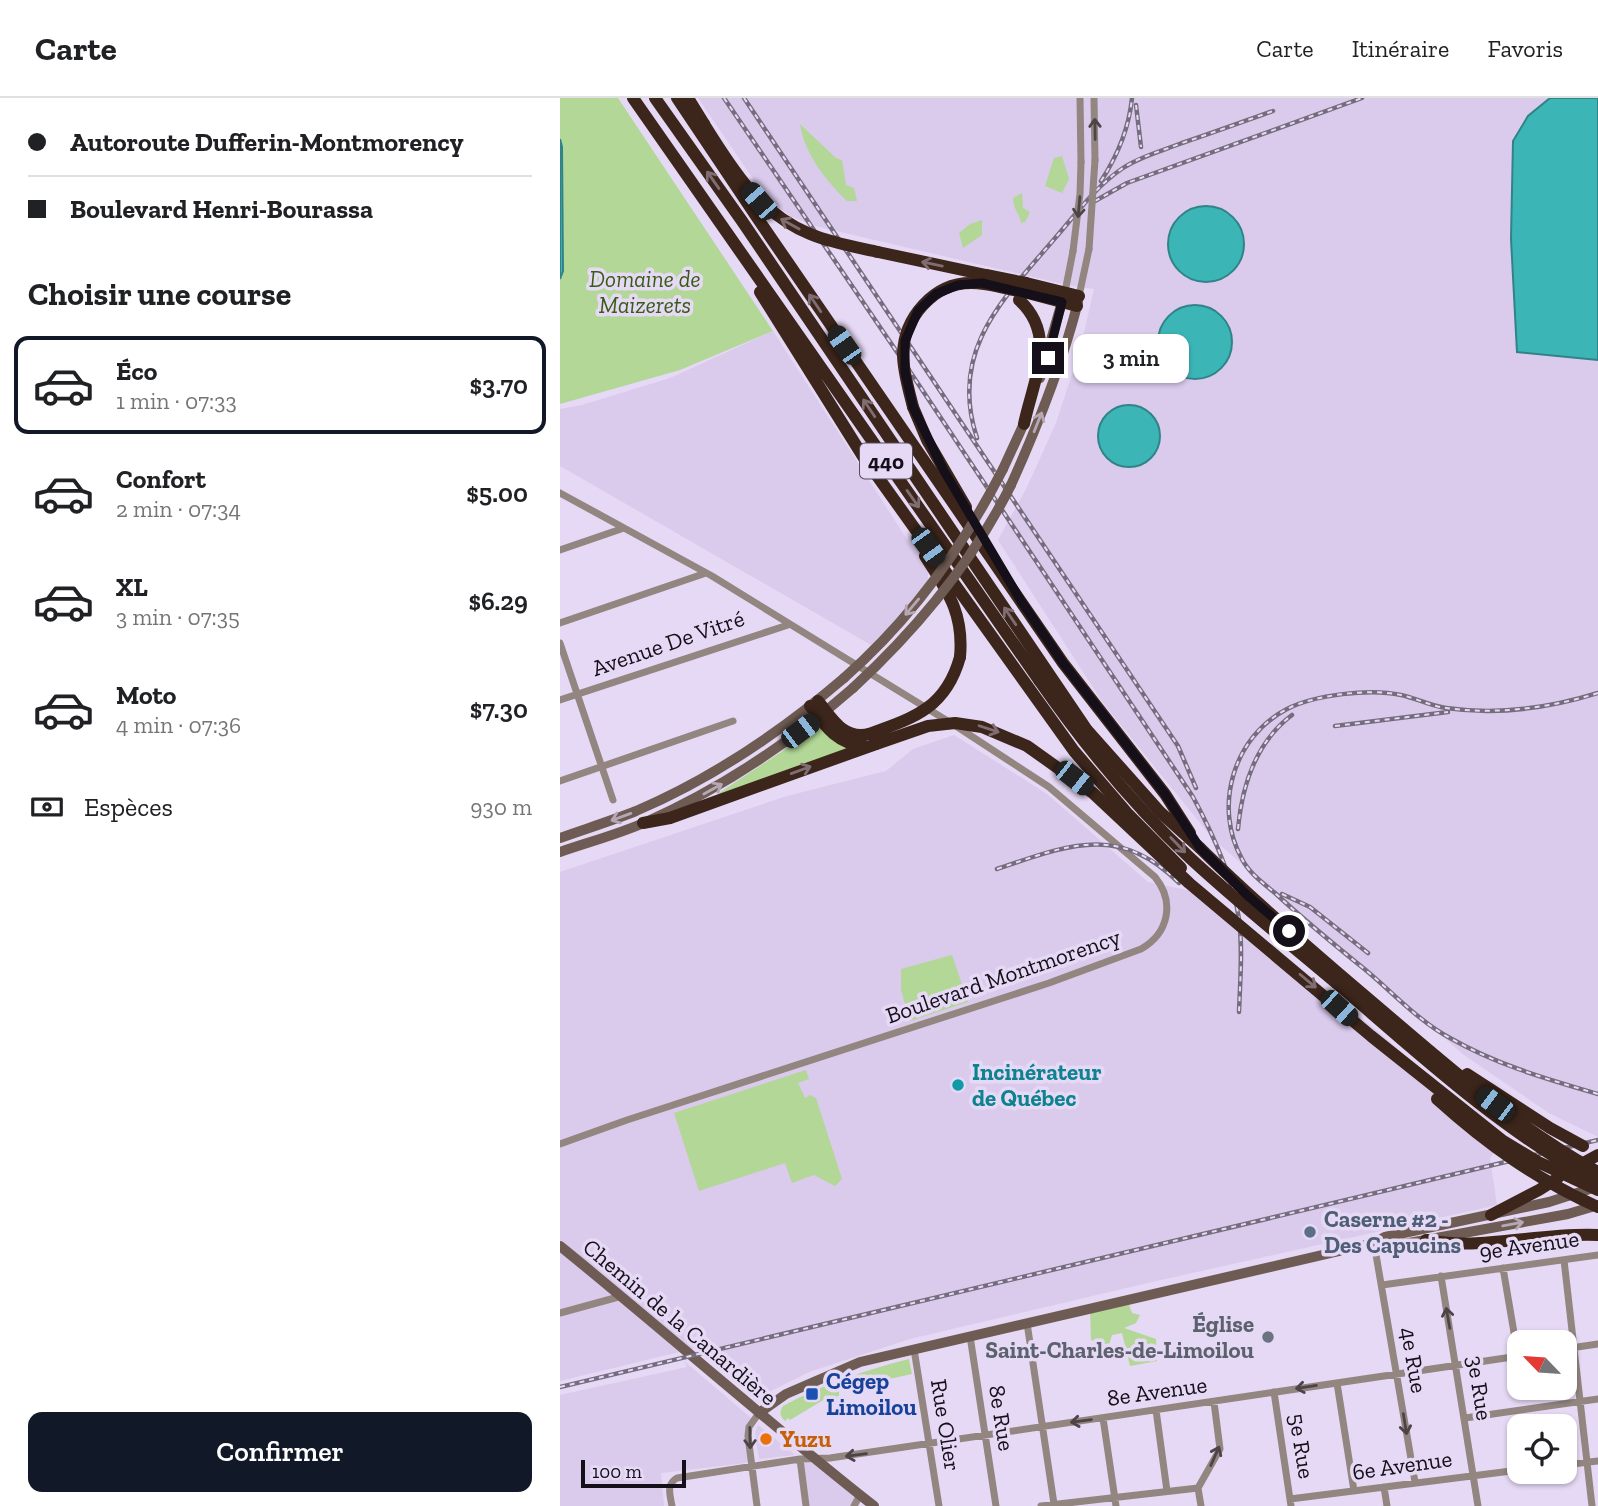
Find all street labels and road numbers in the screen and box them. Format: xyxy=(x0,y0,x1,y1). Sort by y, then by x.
road number: 440 xyxy=(860,444,912,478)
street label: Avenue De Vitré xyxy=(588,604,748,682)
street label: Boulevard Montmorency xyxy=(882,923,1124,1029)
street label: 9e Avenue xyxy=(1477,1224,1581,1266)
street label: Chemin de la Canardière xyxy=(577,1233,783,1411)
street label: 4e Rue xyxy=(1394,1325,1434,1395)
street label: 3e Rue xyxy=(1461,1354,1499,1422)
street label: 8e Avenue xyxy=(1105,1370,1209,1412)
street label: Rue Olier xyxy=(925,1377,967,1473)
street label: 8e Rue xyxy=(983,1383,1021,1453)
street label: 5e Rue xyxy=(1283,1411,1321,1481)
street label: 6e Avenue xyxy=(1350,1444,1454,1486)

